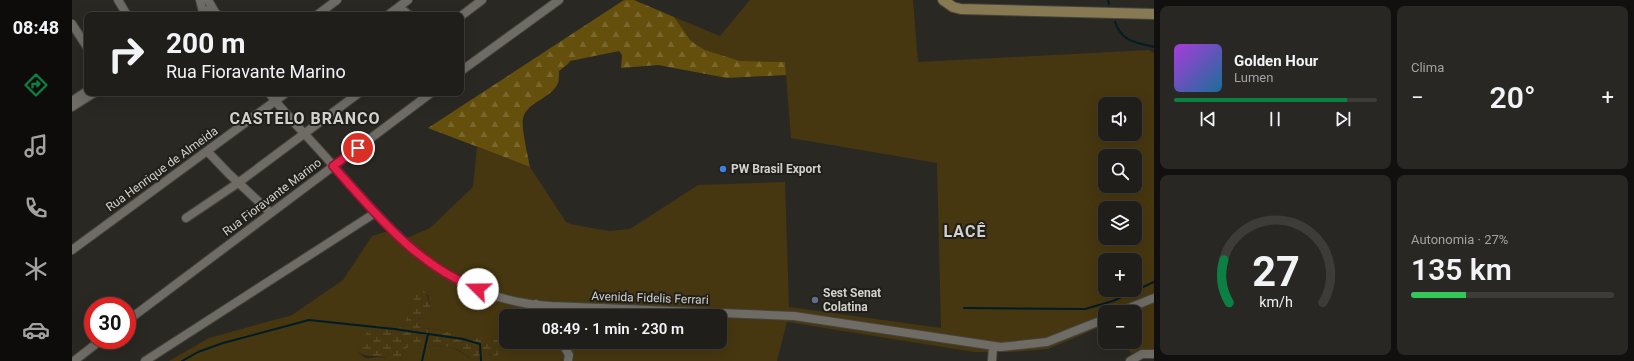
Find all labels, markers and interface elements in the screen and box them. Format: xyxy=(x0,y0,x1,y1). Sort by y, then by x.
text: 08:48 xyxy=(13,17,59,38)
text: 200 m xyxy=(166,27,245,60)
icon: right xyxy=(100,28,152,80)
text: Golden Hour xyxy=(1234,52,1318,70)
text: Clima xyxy=(1411,60,1444,75)
text: Rua Fioravante Marino xyxy=(166,61,346,82)
text: Lumen xyxy=(1234,70,1273,85)
icon: directions xyxy=(22,71,50,99)
text: 20° xyxy=(1490,80,1535,115)
text: − xyxy=(1411,85,1424,110)
text: + xyxy=(1602,85,1614,110)
map controls xyxy=(1098,97,1142,349)
button: sound xyxy=(1098,97,1142,141)
icon: previous xyxy=(1197,108,1219,130)
icon: pause xyxy=(1264,108,1286,130)
icon: next xyxy=(1332,108,1354,130)
district label: CASTELO BRANCO xyxy=(229,109,381,128)
street label: Rua Henrique de Almeida xyxy=(103,124,221,214)
pin xyxy=(341,131,375,165)
icon: music xyxy=(22,132,50,160)
icon: arrive xyxy=(347,137,369,159)
button: search xyxy=(1098,149,1142,193)
street label: Rua Fioravante Marino xyxy=(220,155,324,239)
place label: PW Brasil Export xyxy=(731,162,821,176)
marker: PW Brasil Export xyxy=(718,164,728,174)
icon: phone xyxy=(22,194,50,222)
button: layers xyxy=(1098,201,1142,245)
district label: LACÊ xyxy=(944,222,986,241)
text: Autonomia · 27% xyxy=(1411,232,1508,247)
text: 27 xyxy=(1252,247,1299,296)
text: 135 km xyxy=(1411,252,1512,287)
button: + xyxy=(1098,253,1142,297)
icon: climate xyxy=(22,255,50,283)
position arrow xyxy=(457,268,499,310)
place label: Sest Senat Colatina xyxy=(823,286,881,314)
street label: Avenida Fidelis Ferrari xyxy=(591,289,709,307)
text: km/h xyxy=(1259,293,1292,309)
marker: Sest Senat Colatina xyxy=(810,295,820,305)
speed limit sign: 30 xyxy=(84,297,136,349)
button: − xyxy=(1098,305,1142,349)
icon: car xyxy=(22,316,50,344)
text: 08:49 · 1 min · 230 m xyxy=(542,320,684,338)

